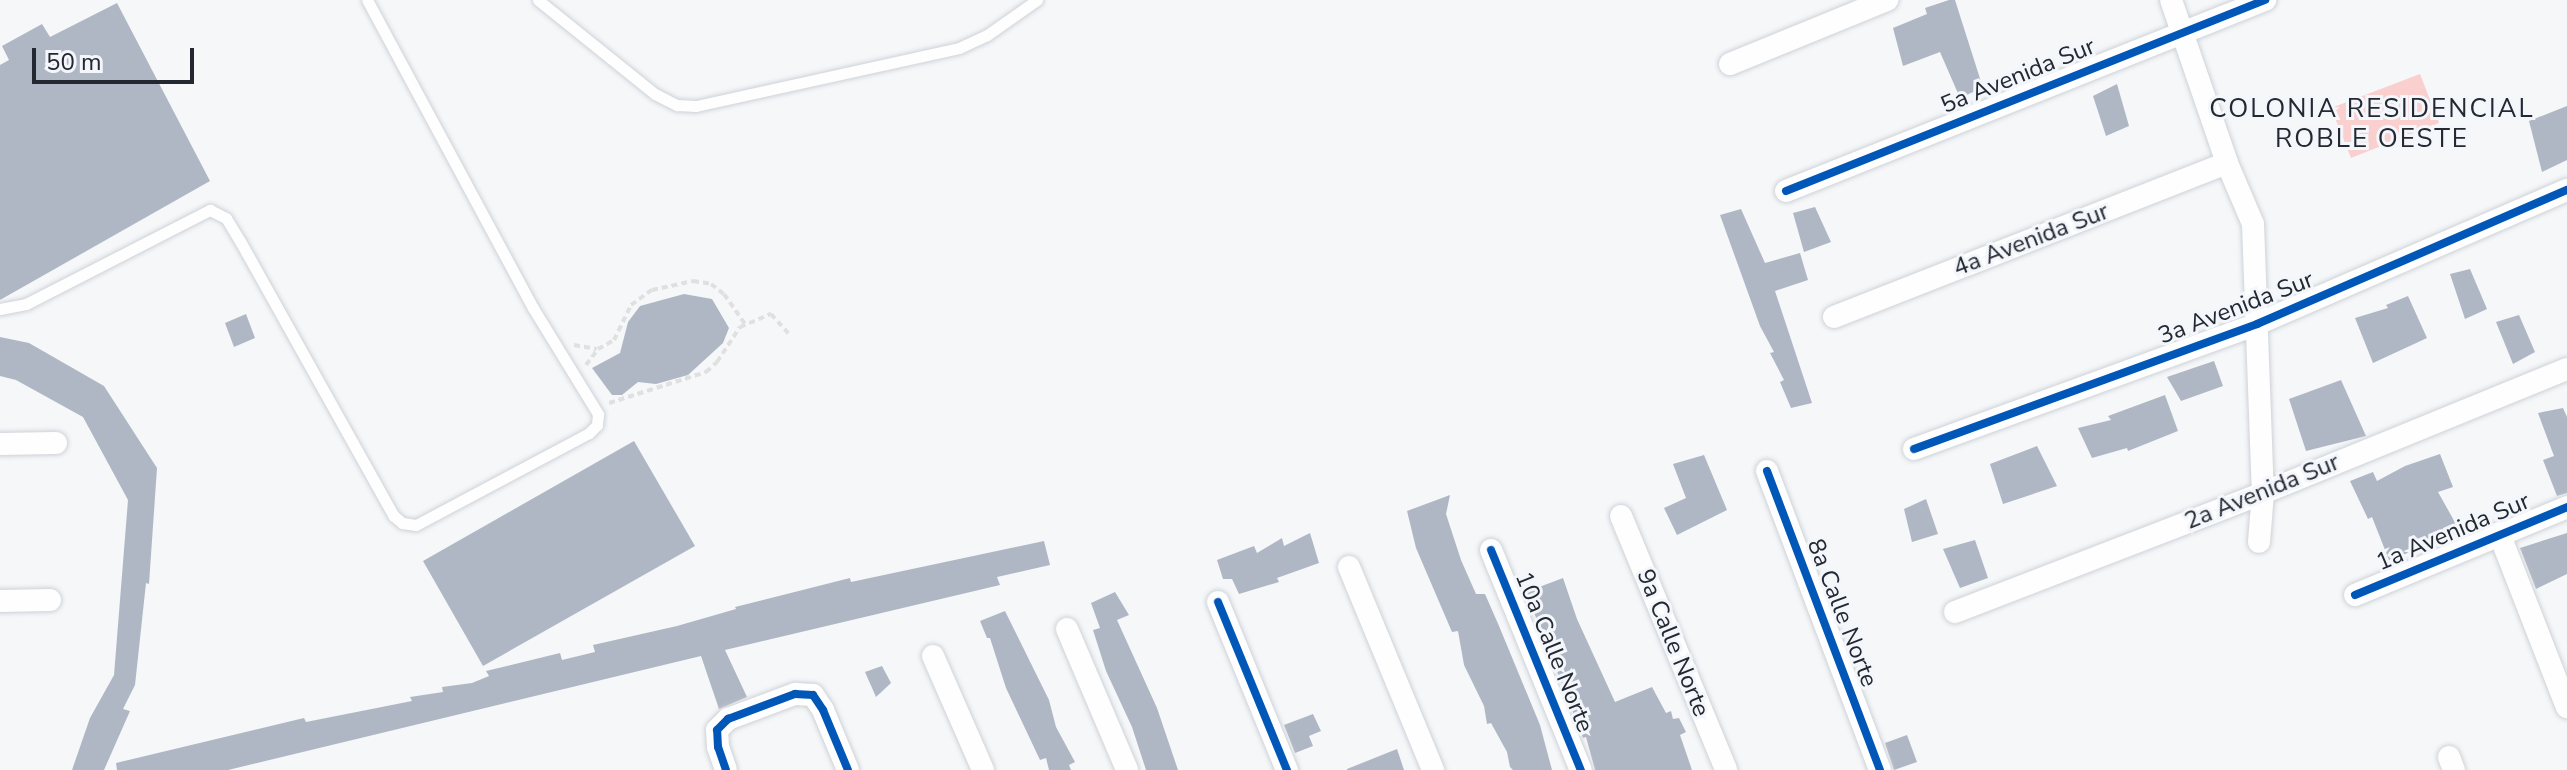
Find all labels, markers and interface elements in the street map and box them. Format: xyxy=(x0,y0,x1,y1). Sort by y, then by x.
scale bar xyxy=(36,32,198,82)
street label: 5a Avenida Sur xyxy=(1937,32,2099,120)
text: 50 m xyxy=(46,46,102,78)
district label: COLONIA RESIDENCIAL ROBLE OESTE xyxy=(2209,93,2535,154)
street label: 4a Avenida Sur xyxy=(1949,197,2113,283)
street label: 3a Avenida Sur xyxy=(2154,265,2318,351)
street label: 2a Avenida Sur xyxy=(2181,448,2343,536)
street label: 1a Avenida Sur xyxy=(2372,487,2534,577)
street label: 8a Calle Norte xyxy=(1801,535,1883,691)
street label: 9a Calle Norte xyxy=(1630,565,1716,721)
street label: 10a Calle Norte xyxy=(1509,568,1599,736)

